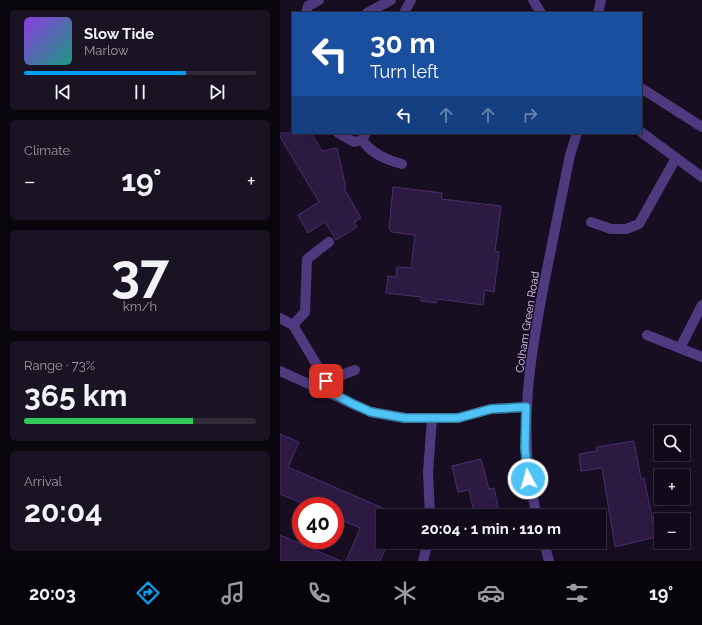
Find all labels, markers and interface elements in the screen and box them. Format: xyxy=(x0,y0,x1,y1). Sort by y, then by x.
text: Slow Tide xyxy=(84,25,154,43)
text: 30 m xyxy=(370,27,436,60)
icon: left xyxy=(304,28,356,80)
text: Marlow xyxy=(84,43,129,58)
text: Turn left xyxy=(370,61,439,82)
icon: previous xyxy=(52,81,74,103)
icon: pause xyxy=(129,81,151,103)
icon: next xyxy=(206,81,228,103)
icon: left xyxy=(393,104,415,126)
icon: ahead xyxy=(435,104,457,126)
icon: ahead xyxy=(477,104,499,126)
icon: right xyxy=(519,104,541,126)
text: Climate xyxy=(24,143,70,158)
text: 19° xyxy=(121,163,161,198)
text: − xyxy=(24,168,36,194)
text: + xyxy=(247,168,256,194)
text: 37 xyxy=(111,242,169,303)
street label: Colham Green Road xyxy=(513,270,542,374)
text: km/h xyxy=(123,299,157,314)
text: Range · 73% xyxy=(24,358,95,373)
pin xyxy=(309,364,343,398)
icon: arrive xyxy=(315,370,337,392)
text: 365 km xyxy=(24,378,127,413)
map controls xyxy=(654,425,690,549)
button: search xyxy=(654,425,690,461)
position arrow xyxy=(507,458,549,500)
button: + xyxy=(654,469,690,505)
text: Arrival xyxy=(24,474,62,489)
text: 20:04 xyxy=(24,494,102,529)
speed limit sign: 40 xyxy=(292,497,344,549)
button: − xyxy=(654,513,690,549)
text: 20:04 · 1 min · 110 m xyxy=(421,520,561,538)
icon: directions xyxy=(134,579,162,607)
icon: music xyxy=(219,579,247,607)
icon: phone xyxy=(305,579,333,607)
icon: climate xyxy=(391,579,419,607)
icon: car xyxy=(477,579,505,607)
icon: filters xyxy=(563,579,591,607)
text: 20:03 xyxy=(29,583,76,604)
text: 19° xyxy=(649,583,673,604)

